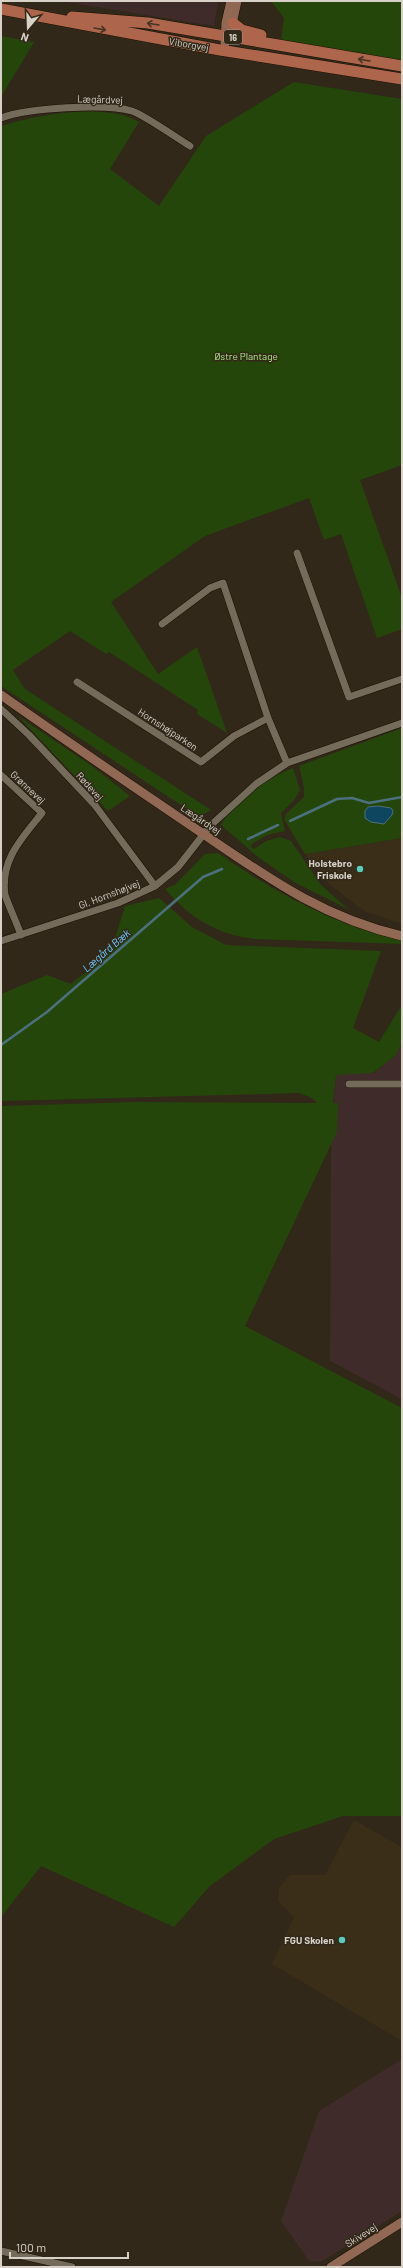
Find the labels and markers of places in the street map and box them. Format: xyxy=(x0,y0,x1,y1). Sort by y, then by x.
place label: Holstebro Friskole xyxy=(309,857,353,881)
marker: Holstebro Friskole xyxy=(355,864,365,874)
place label: FGU Skolen xyxy=(284,1934,334,1946)
marker: FGU Skolen xyxy=(337,1935,347,1945)

